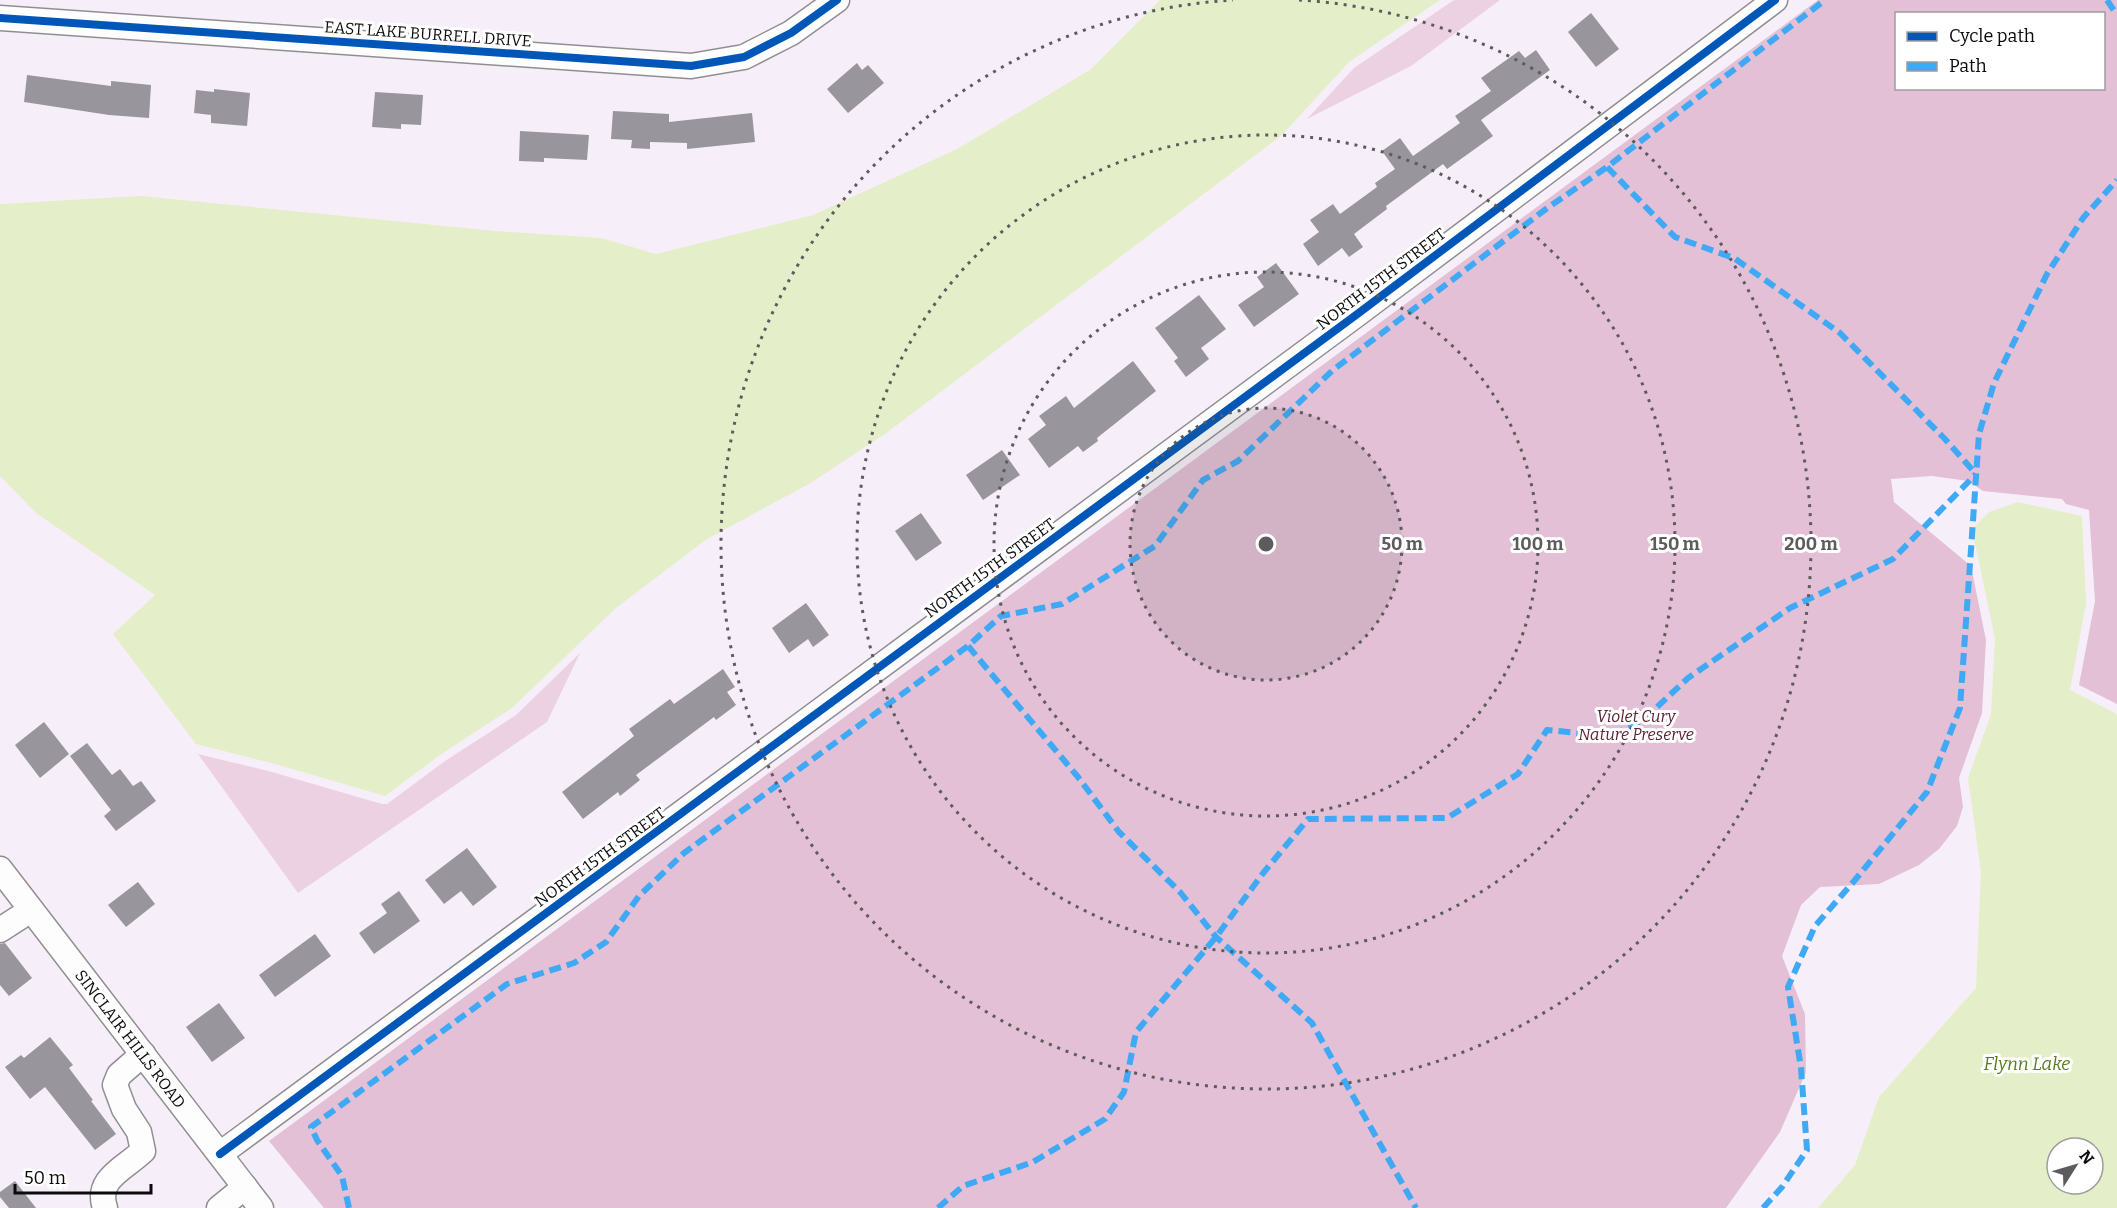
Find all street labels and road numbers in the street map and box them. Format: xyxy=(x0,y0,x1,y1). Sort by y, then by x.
street label: EAST LAKE BURRELL DRIVE xyxy=(324,17,532,51)
street label: NORTH 15TH STREET xyxy=(1313,224,1449,334)
street label: NORTH 15TH STREET xyxy=(921,514,1059,622)
street label: NORTH 15TH STREET xyxy=(531,803,669,911)
street label: SINCLAIR HILLS ROAD xyxy=(71,966,190,1111)

